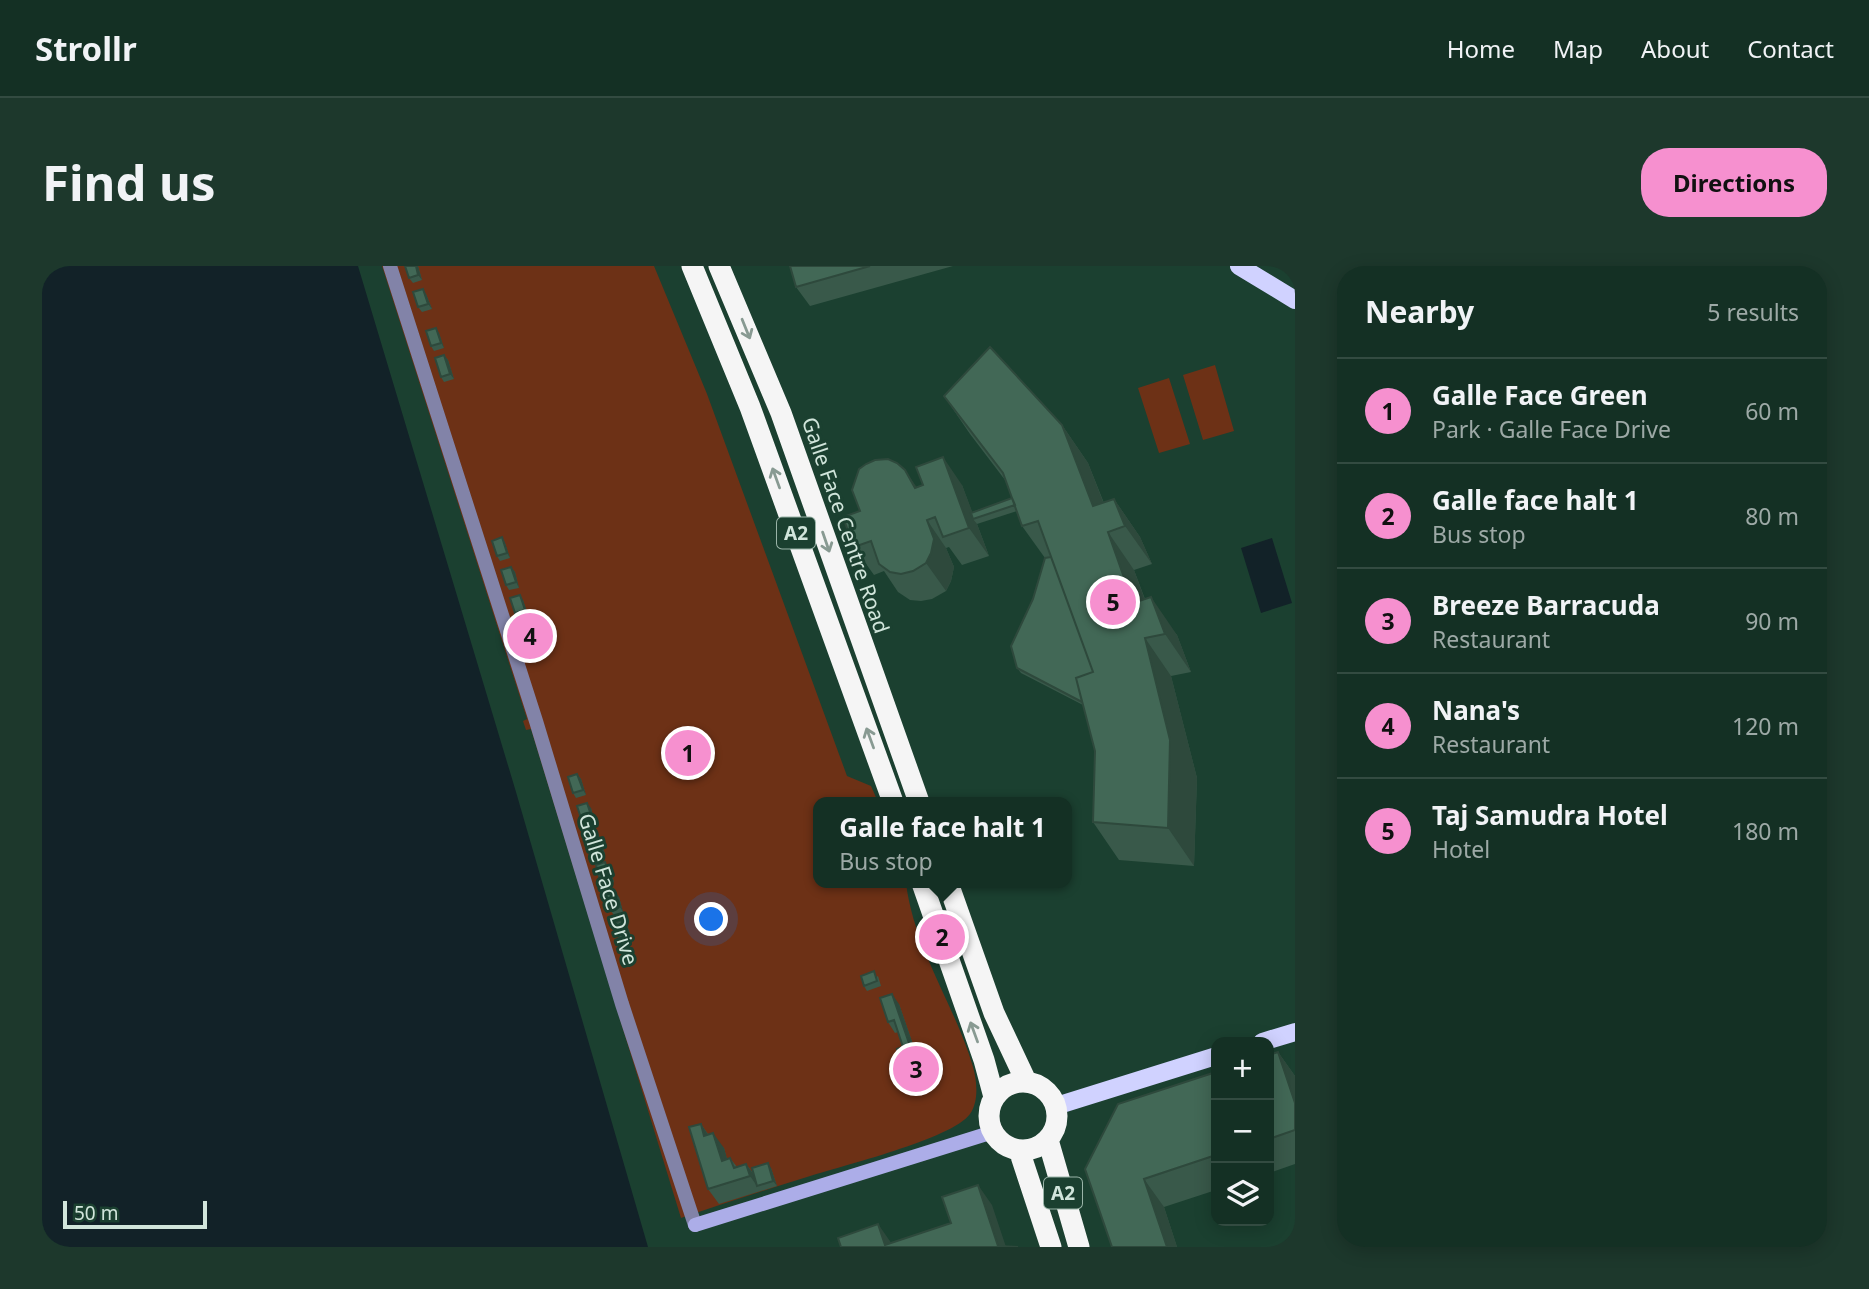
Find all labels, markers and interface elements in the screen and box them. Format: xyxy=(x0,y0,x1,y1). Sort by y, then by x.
text: Strollr xyxy=(35,26,137,71)
text: Home xyxy=(1447,32,1515,65)
text: Map xyxy=(1553,32,1603,65)
text: About xyxy=(1641,32,1709,65)
text: Contact xyxy=(1747,32,1834,65)
button: Directions xyxy=(1641,148,1827,217)
text: Find us xyxy=(42,149,216,215)
text: Nearby xyxy=(1365,291,1474,332)
text: 5 results xyxy=(1707,296,1799,328)
one-way arrow xyxy=(740,318,753,339)
text: Galle Face Green xyxy=(1432,377,1648,413)
text: 1 xyxy=(1381,395,1395,427)
text: 60 m xyxy=(1745,395,1799,427)
street label: Galle Face Centre Road xyxy=(796,413,896,637)
text: Park · Galle Face Drive xyxy=(1432,413,1671,445)
one-way arrow xyxy=(769,467,781,489)
text: Galle face halt 1 xyxy=(1432,482,1639,518)
text: 2 xyxy=(1381,500,1395,532)
text: 80 m xyxy=(1745,500,1799,532)
road number: A2 xyxy=(777,518,815,548)
text: Bus stop xyxy=(1432,518,1526,550)
one-way arrow xyxy=(821,530,833,552)
pin: 5 xyxy=(1090,576,1136,628)
text: Breeze Barracuda xyxy=(1432,587,1660,623)
text: 3 xyxy=(1381,605,1395,637)
text: 90 m xyxy=(1745,605,1799,637)
pin: 4 xyxy=(507,610,553,662)
text: Restaurant xyxy=(1432,623,1550,655)
text: Nana's xyxy=(1432,692,1520,728)
text: 4 xyxy=(1381,710,1395,742)
text: 120 m xyxy=(1732,710,1799,742)
pin: 1 xyxy=(665,727,711,779)
one-way arrow xyxy=(862,728,875,750)
text: Restaurant xyxy=(1432,728,1550,760)
popup xyxy=(813,797,1072,888)
text: Taj Samudra Hotel xyxy=(1432,797,1668,833)
text: Galle face halt 1 xyxy=(839,809,1046,845)
street label: Galle Face Drive xyxy=(573,810,645,968)
text: 5 xyxy=(1381,815,1395,847)
text: 180 m xyxy=(1732,815,1799,847)
text: Hotel xyxy=(1432,833,1490,865)
text: Bus stop xyxy=(839,845,933,877)
your location xyxy=(694,902,728,936)
pin: 2 xyxy=(919,911,965,963)
one-way arrow xyxy=(967,1021,979,1043)
map controls xyxy=(1211,1037,1274,1226)
button: + xyxy=(1211,1037,1274,1100)
pin: 3 xyxy=(893,1043,939,1095)
button: − xyxy=(1211,1100,1274,1163)
button: layers xyxy=(1211,1163,1274,1226)
road number: A2 xyxy=(1044,1177,1082,1208)
scale bar xyxy=(63,1198,206,1230)
text: 50 m xyxy=(74,1200,118,1226)

